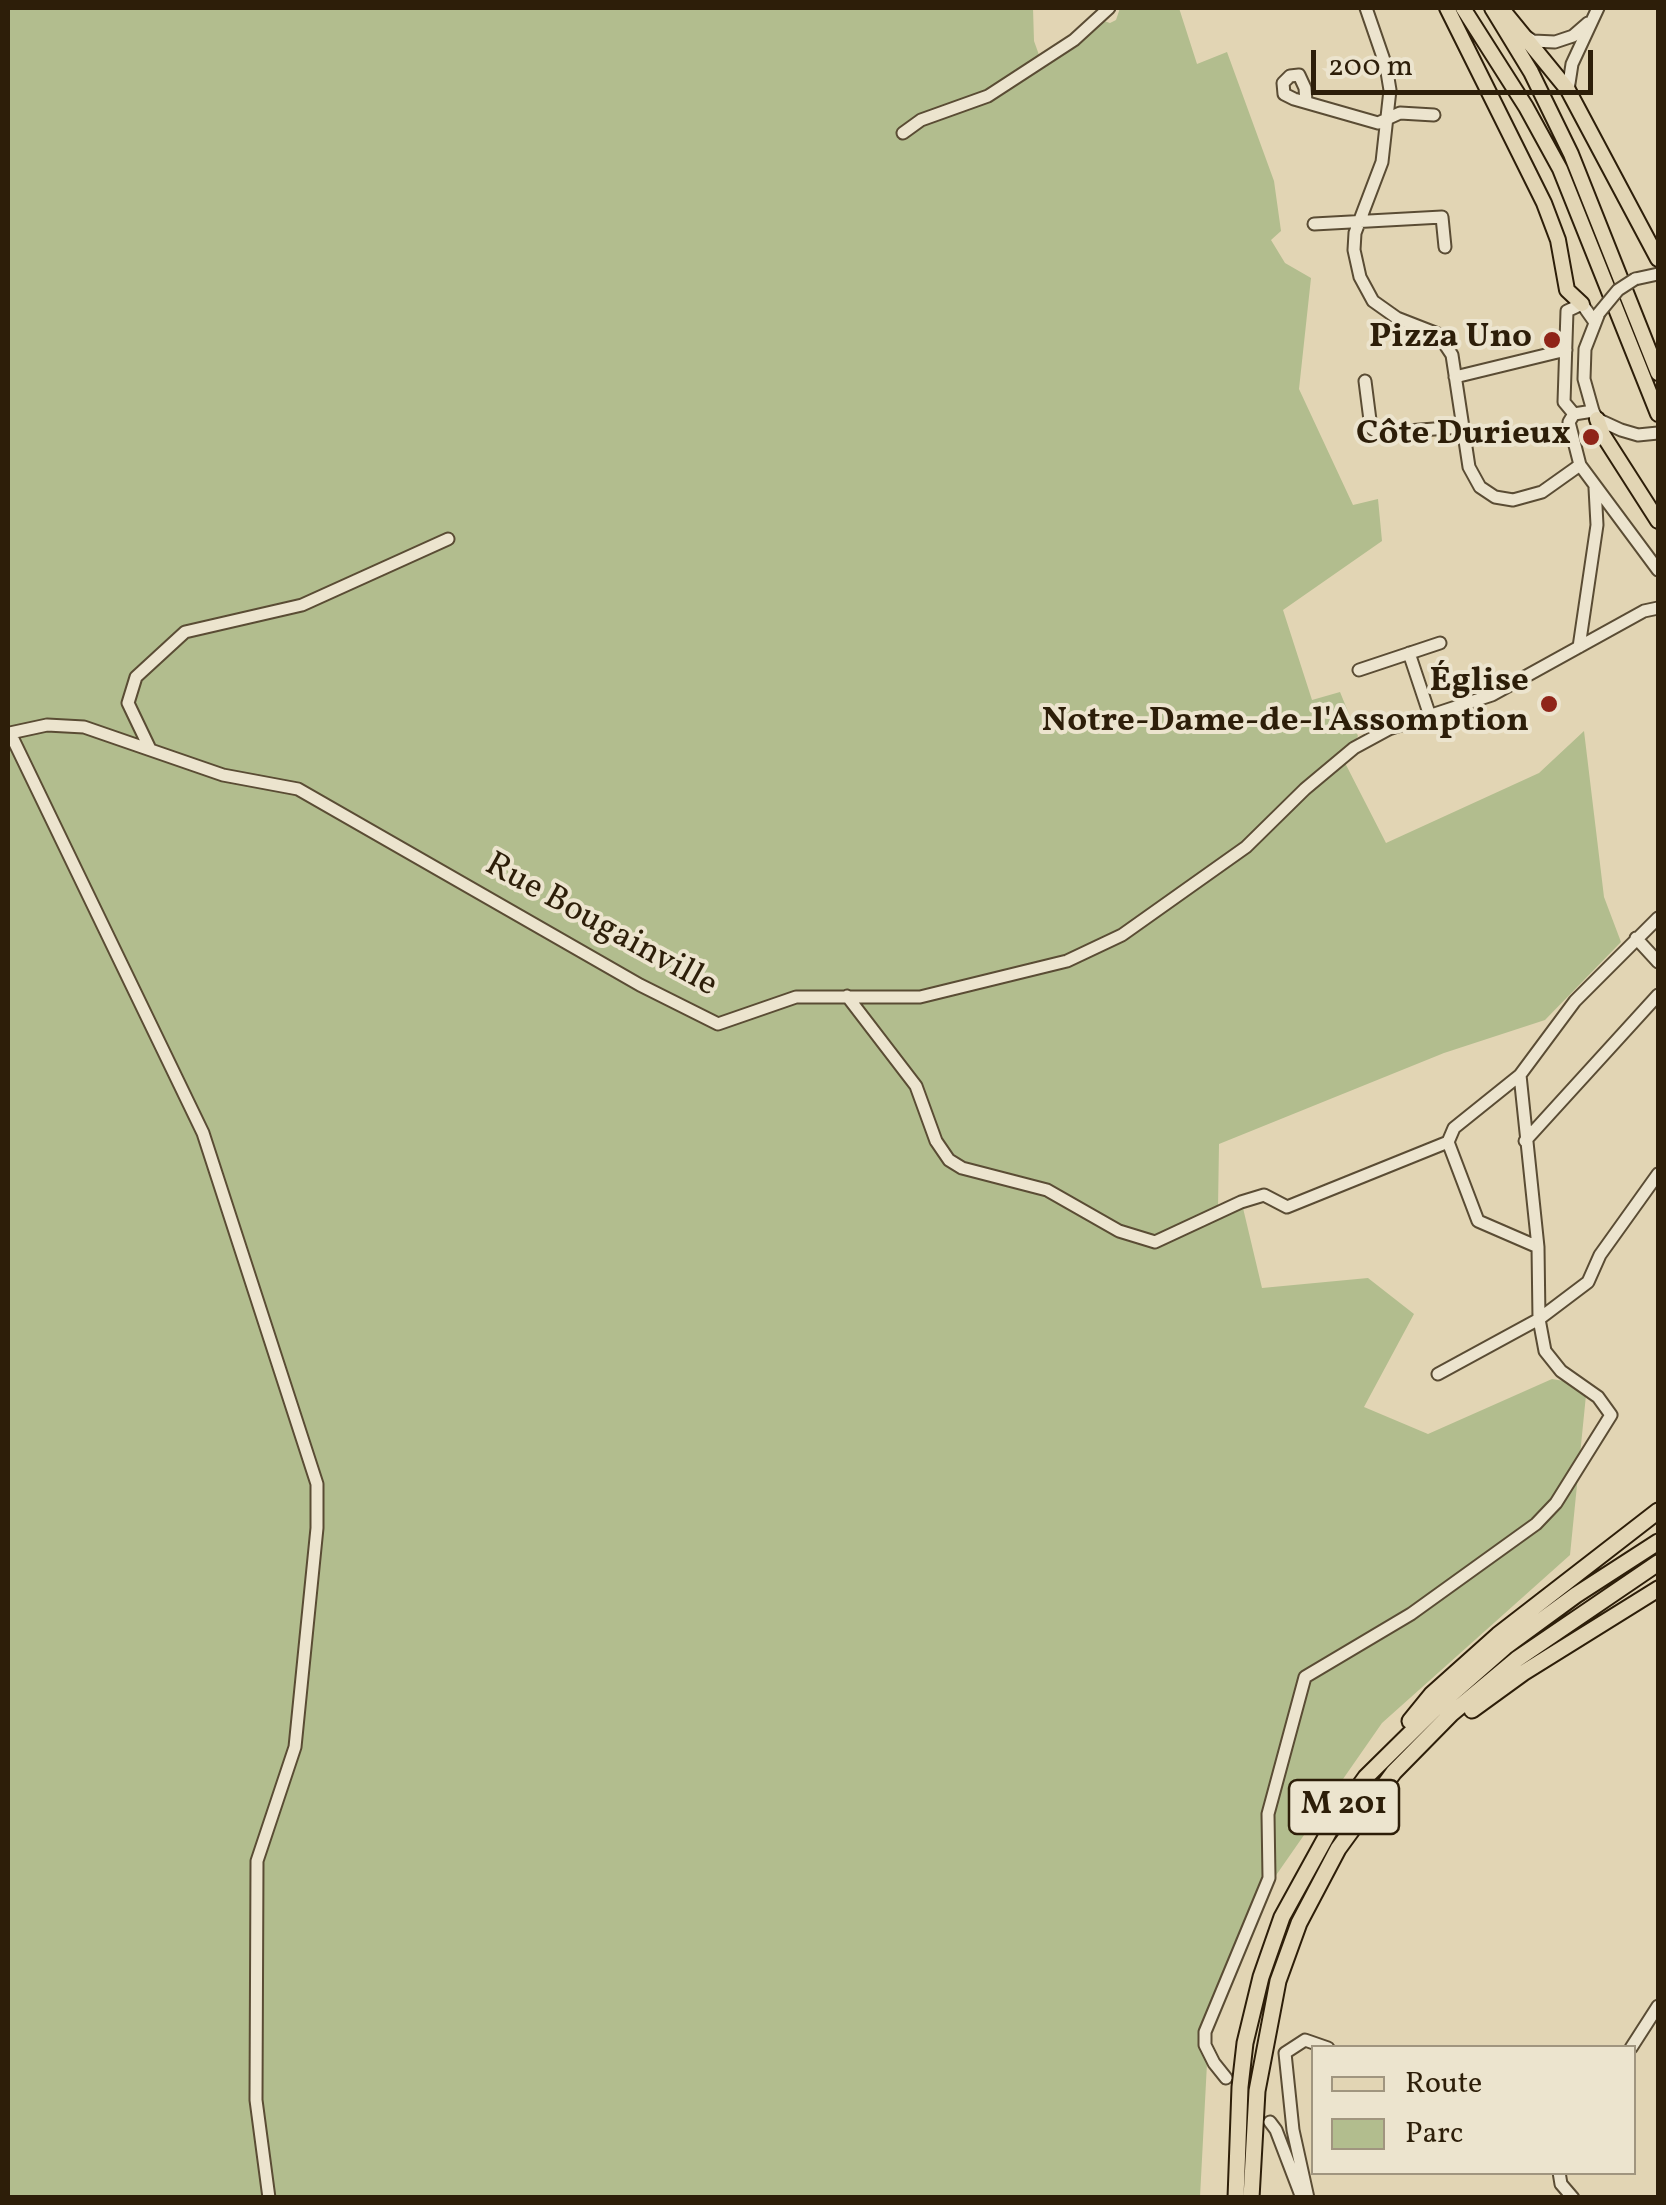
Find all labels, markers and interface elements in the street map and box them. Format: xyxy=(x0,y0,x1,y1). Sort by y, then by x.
scale bar xyxy=(1316,30,1598,92)
text: 200 m xyxy=(1328,46,1413,88)
place label: Pizza Uno xyxy=(1369,319,1532,361)
marker: Pizza Uno xyxy=(1541,329,1563,351)
place label: Côte Durieux xyxy=(1356,416,1571,458)
marker: Côte Durieux xyxy=(1580,426,1602,448)
place label: Église Notre-Dame-de-l'Assomption xyxy=(1042,663,1529,745)
marker: Église Notre-Dame-de-l'Assomption xyxy=(1538,693,1560,715)
street label: Rue Bougainville xyxy=(476,846,724,1008)
road number: M 201 xyxy=(1289,1780,1399,1834)
legend xyxy=(1311,2045,1636,2175)
text: Route xyxy=(1405,2063,1482,2105)
text: Parc xyxy=(1405,2113,1463,2155)

